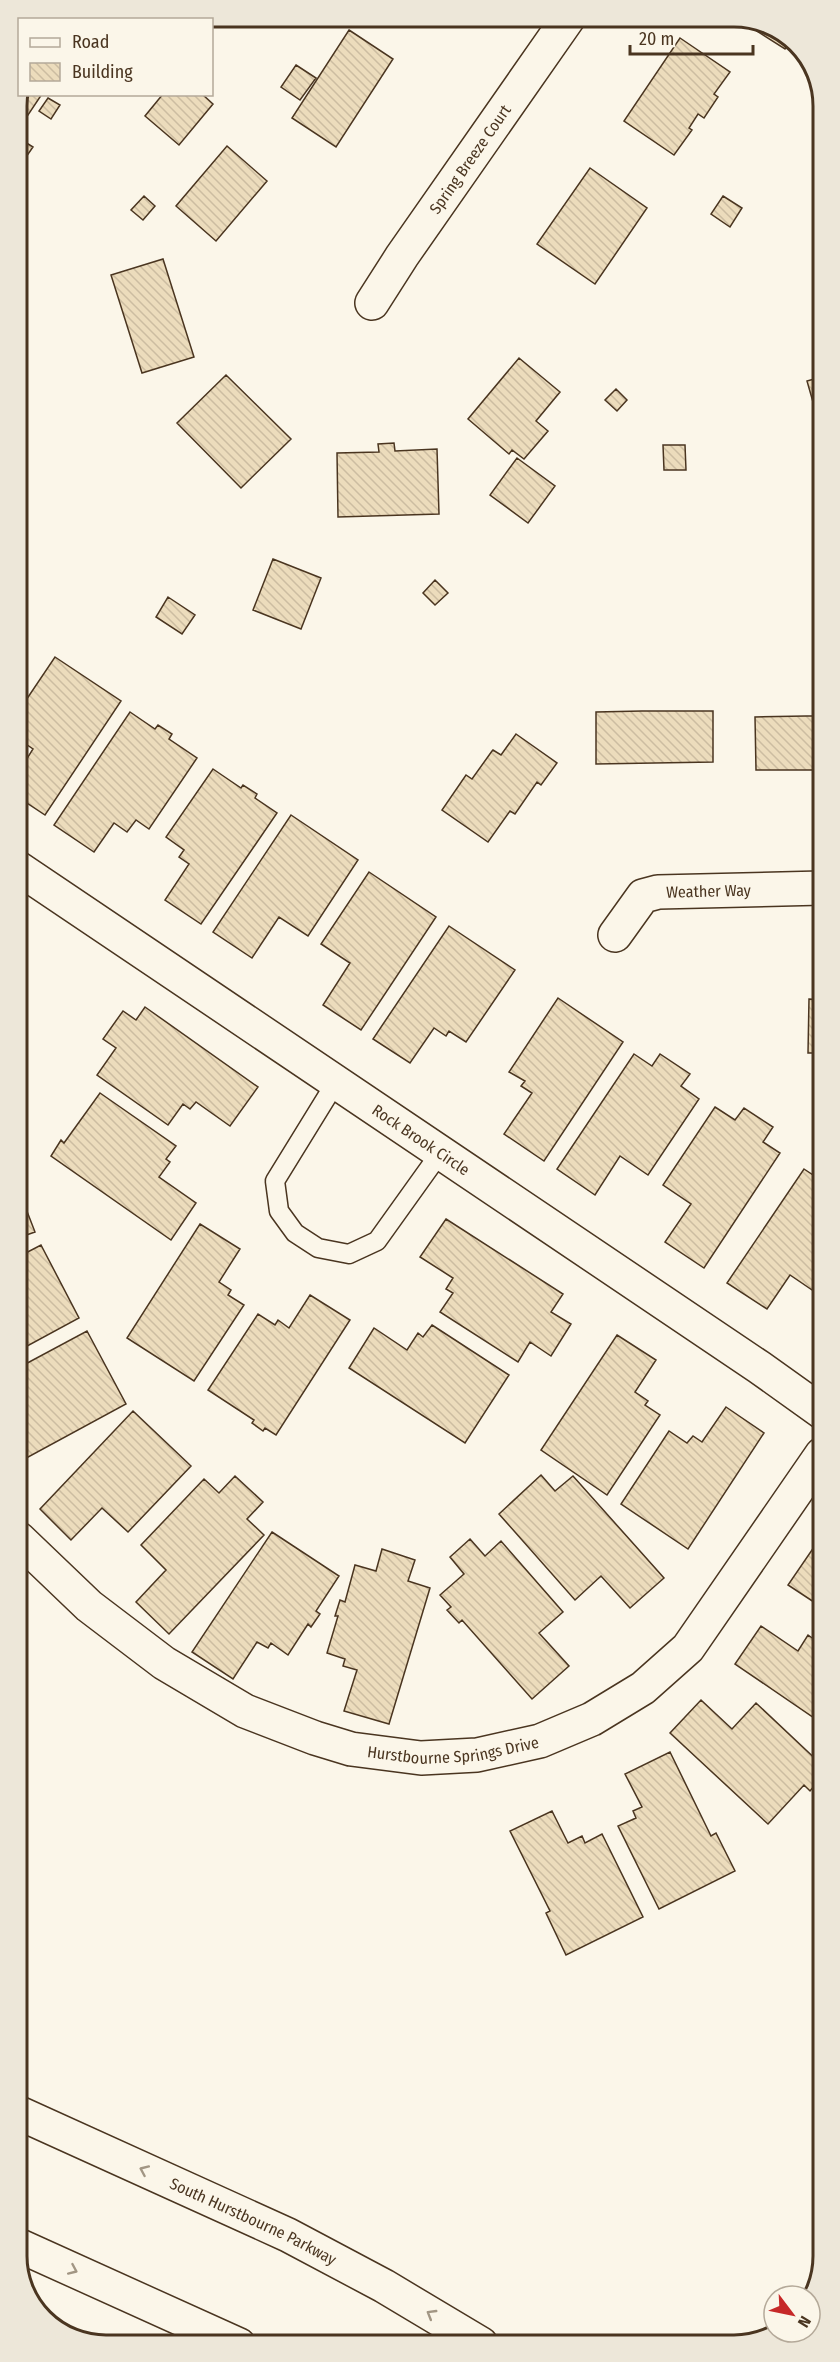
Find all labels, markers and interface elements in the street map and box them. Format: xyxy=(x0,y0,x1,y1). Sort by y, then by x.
legend xyxy=(18,18,213,96)
scale bar xyxy=(630,18,753,56)
text: 20 m xyxy=(639,28,674,50)
text: Road xyxy=(72,31,109,53)
text: Building xyxy=(72,61,133,83)
street label: Spring Breeze Court xyxy=(425,101,515,218)
street label: Weather Way xyxy=(666,881,752,902)
street label: Rock Brook Circle xyxy=(369,1100,473,1179)
street label: Hurstbourne Springs Drive xyxy=(366,1733,541,1768)
one-way arrow xyxy=(140,2165,151,2177)
street label: South Hurstbourne Parkway xyxy=(167,2174,340,2269)
one-way arrow xyxy=(66,2263,77,2275)
north arrow xyxy=(762,2284,822,2344)
one-way arrow xyxy=(427,2309,437,2321)
text: N xyxy=(794,2313,815,2331)

